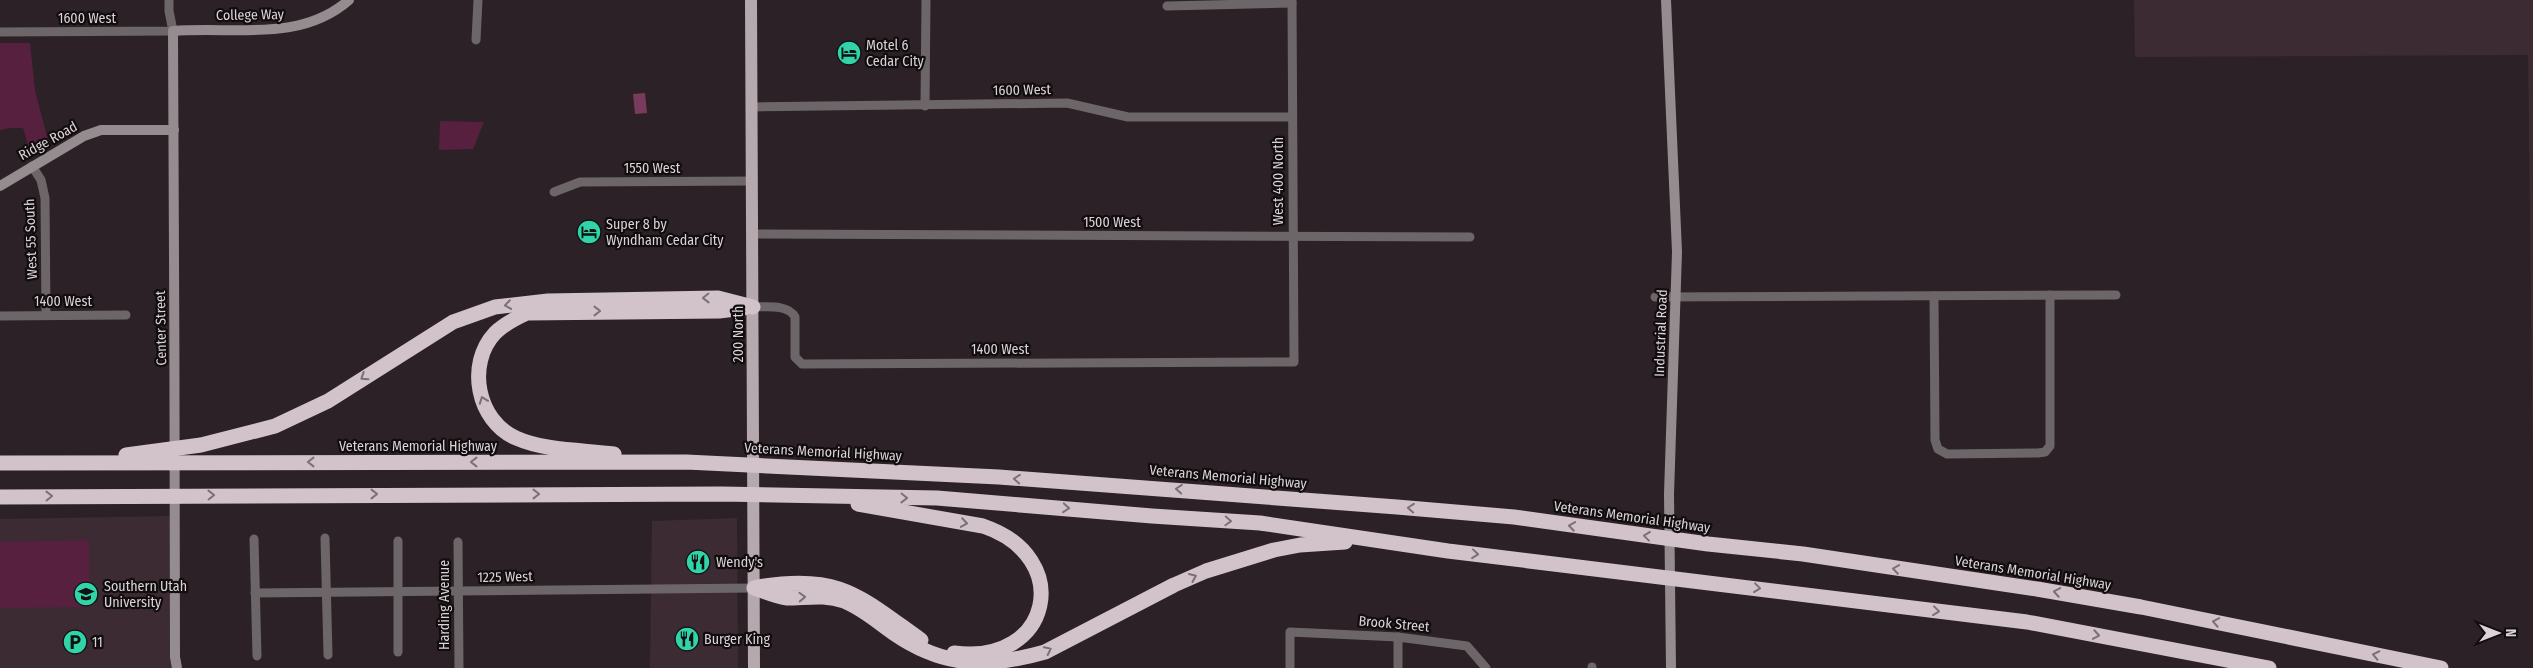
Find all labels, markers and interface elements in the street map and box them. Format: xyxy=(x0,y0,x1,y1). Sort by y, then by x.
street label: College Way xyxy=(216,6,285,24)
street label: 1600 West xyxy=(58,10,116,27)
place label: Motel 6 Cedar City xyxy=(866,37,924,70)
hotel icon: Motel 6 Cedar City xyxy=(836,40,862,66)
street label: 1600 West xyxy=(993,81,1052,99)
street label: Ridge Road xyxy=(16,118,80,164)
street label: West 400 North xyxy=(1270,137,1287,225)
street label: 1550 West xyxy=(624,160,681,177)
street label: West 55 South xyxy=(21,198,41,280)
street label: 1500 West xyxy=(1083,214,1141,231)
place label: Super 8 by Wyndham Cedar City xyxy=(606,216,724,249)
hotel icon: Super 8 by Wyndham Cedar City xyxy=(576,219,602,245)
street label: Industrial Road xyxy=(1651,289,1671,377)
street label: Center Street xyxy=(152,290,170,366)
street label: 1400 West xyxy=(34,293,92,310)
one-way arrow xyxy=(701,293,709,303)
one-way arrow xyxy=(504,299,512,310)
one-way arrow xyxy=(593,306,601,316)
street label: 200 North xyxy=(730,306,747,362)
street label: 1400 West xyxy=(971,341,1029,358)
one-way arrow xyxy=(361,371,370,380)
one-way arrow xyxy=(479,396,489,405)
street label: Veterans Memorial Highway xyxy=(339,438,498,455)
street label: Veterans Memorial Highway xyxy=(744,439,903,465)
one-way arrow xyxy=(307,457,315,467)
one-way arrow xyxy=(470,457,478,467)
street label: Veterans Memorial Highway xyxy=(1149,462,1308,492)
one-way arrow xyxy=(1013,473,1021,484)
one-way arrow xyxy=(1175,484,1183,495)
one-way arrow xyxy=(370,489,378,499)
one-way arrow xyxy=(532,489,540,499)
one-way arrow xyxy=(208,490,215,500)
one-way arrow xyxy=(45,491,53,501)
one-way arrow xyxy=(900,492,908,503)
street label: Veterans Memorial Highway xyxy=(1553,498,1712,537)
one-way arrow xyxy=(1406,502,1414,513)
one-way arrow xyxy=(1062,503,1070,514)
one-way arrow xyxy=(1224,515,1232,526)
one-way arrow xyxy=(960,517,969,527)
one-way arrow xyxy=(1568,521,1576,531)
one-way arrow xyxy=(1642,531,1650,542)
one-way arrow xyxy=(1472,548,1480,559)
restaurant icon: Wendy's xyxy=(685,549,711,575)
street label: Veterans Memorial Highway xyxy=(1954,552,2113,594)
place label: Wendy's xyxy=(716,554,763,571)
street label: Harding Avenue xyxy=(436,560,453,650)
one-way arrow xyxy=(1892,564,1900,575)
street label: 1225 West xyxy=(477,568,533,586)
one-way arrow xyxy=(1188,572,1197,583)
place label: Southern Utah University xyxy=(104,578,187,611)
school or university icon: Southern Utah University xyxy=(73,581,99,607)
one-way arrow xyxy=(1753,582,1761,593)
one-way arrow xyxy=(2052,588,2061,598)
one-way arrow xyxy=(798,592,806,602)
one-way arrow xyxy=(1932,605,1940,616)
north arrow xyxy=(2473,608,2523,658)
street label: Brook Street xyxy=(1358,612,1431,636)
one-way arrow xyxy=(2212,617,2221,628)
restaurant icon: Burger King xyxy=(674,626,700,652)
parking icon: 11 xyxy=(62,629,88,655)
text: N xyxy=(2502,629,2519,637)
one-way arrow xyxy=(2092,630,2101,640)
place label: Burger King xyxy=(704,631,770,648)
place label: 11 xyxy=(92,634,103,651)
one-way arrow xyxy=(1043,646,1052,657)
one-way arrow xyxy=(2371,650,2380,660)

